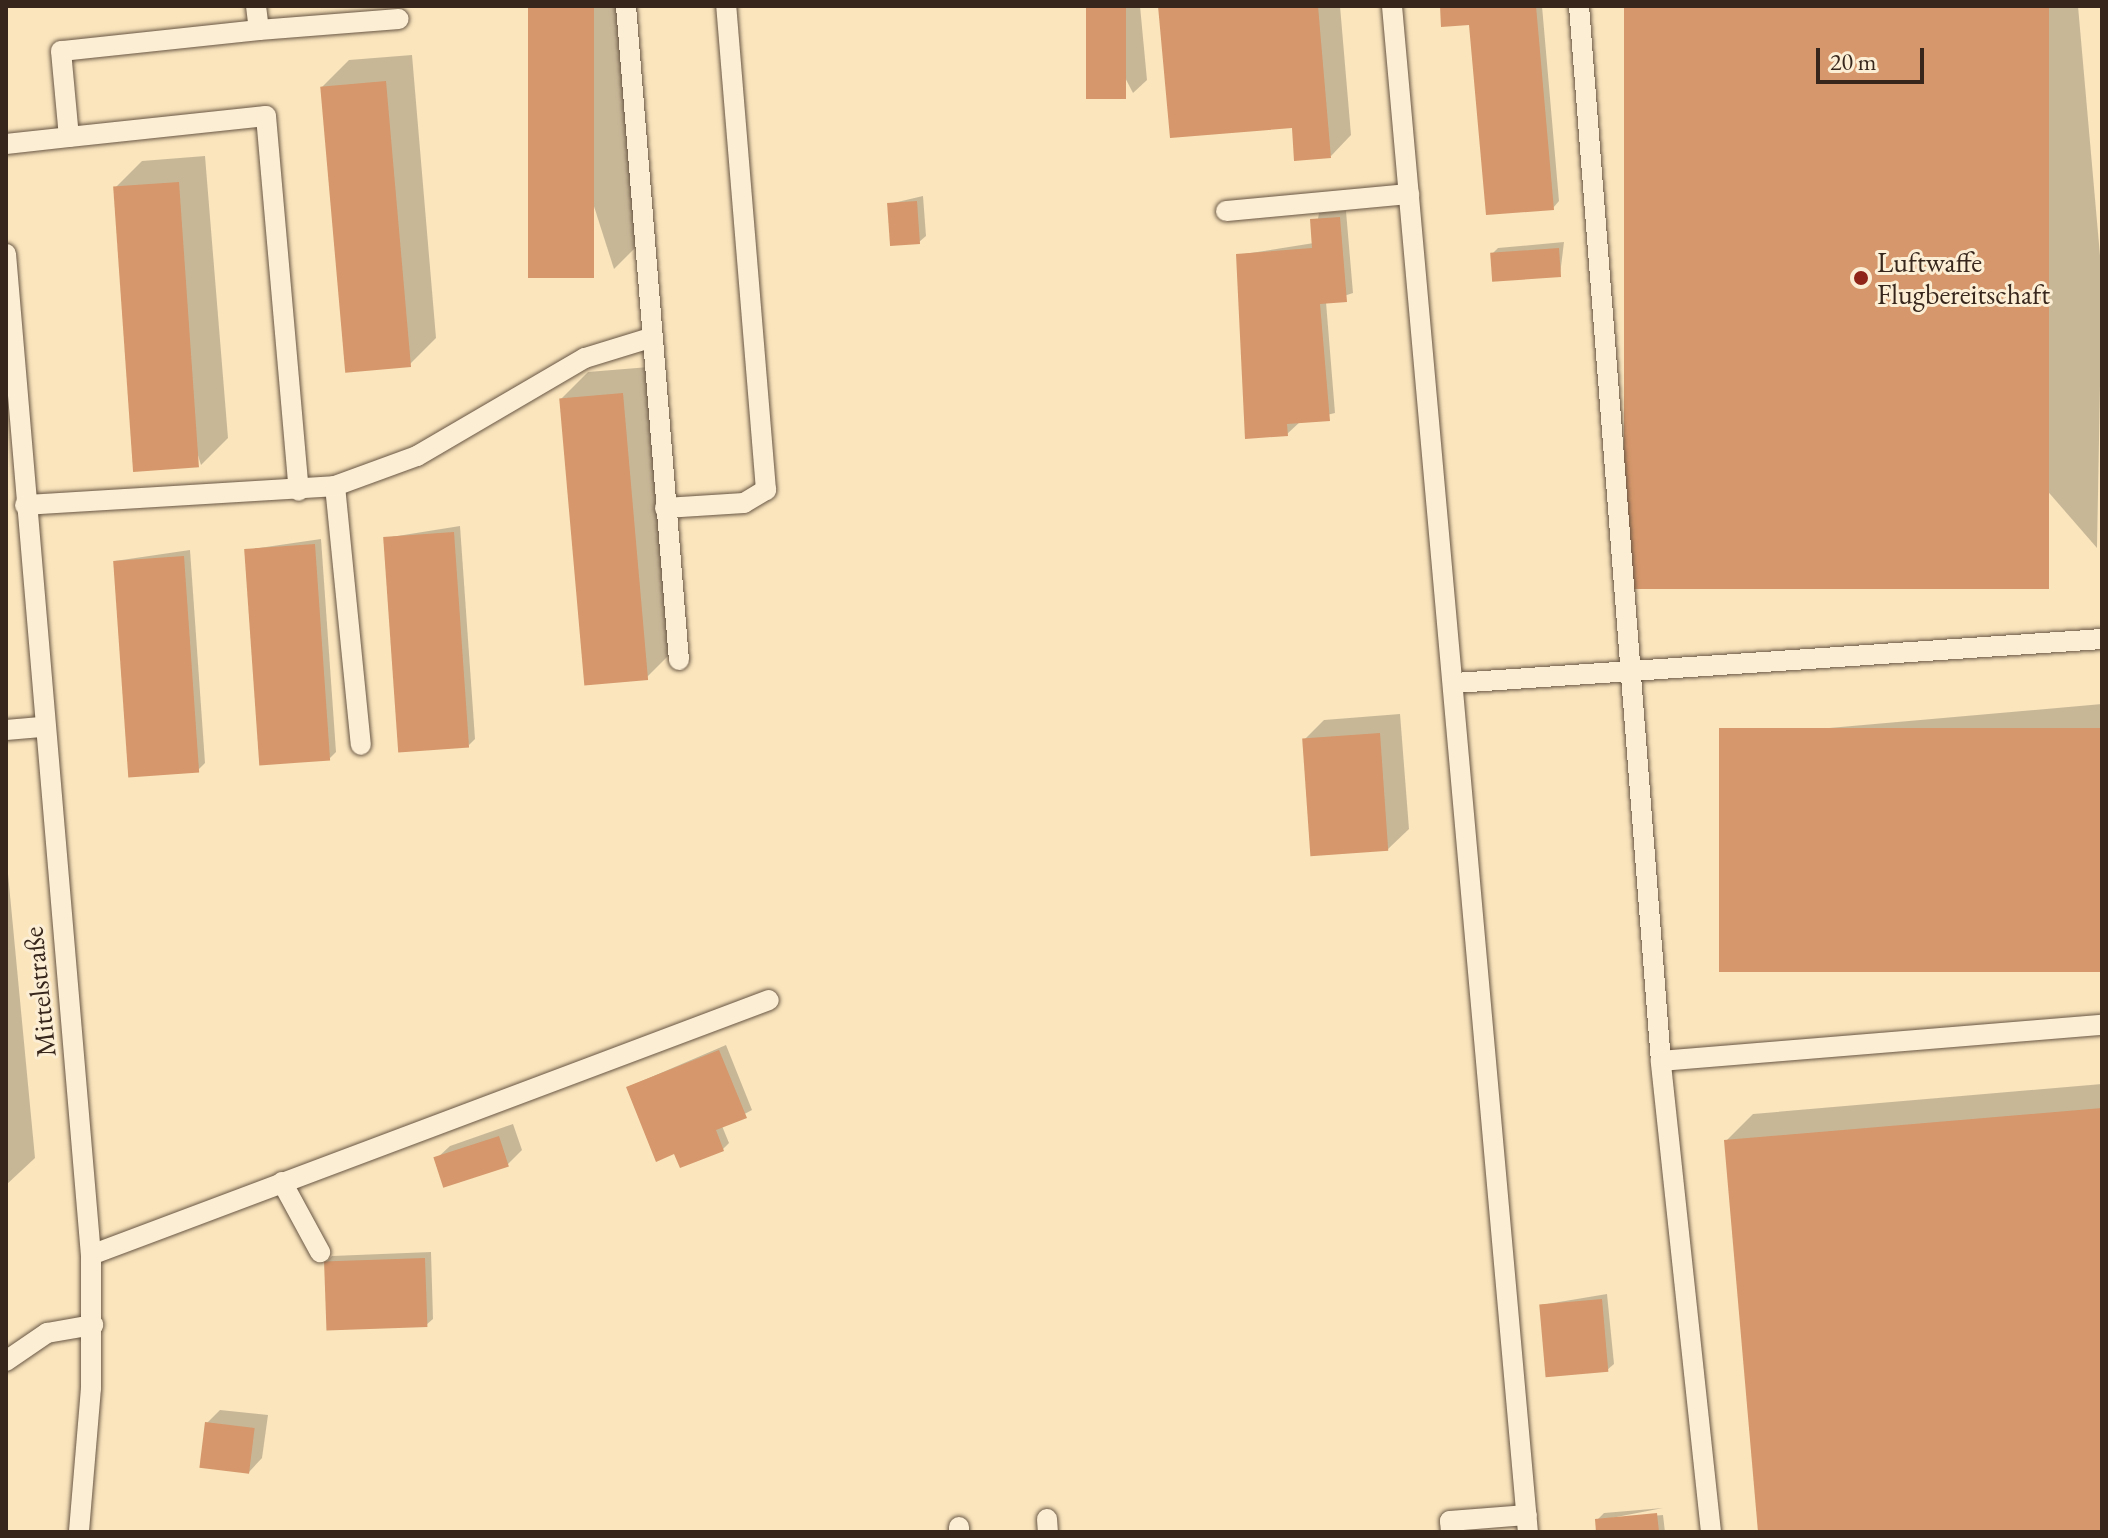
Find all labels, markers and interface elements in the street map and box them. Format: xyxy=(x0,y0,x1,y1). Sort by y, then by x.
scale bar xyxy=(1820,32,1928,82)
text: 20 m xyxy=(1830,46,1877,77)
place label: Luftwaffe Flugbereitschaft xyxy=(1877,245,2050,311)
marker: Luftwaffe Flugbereitschaft xyxy=(1852,269,1870,287)
street label: Mittelstraße xyxy=(15,925,63,1059)

